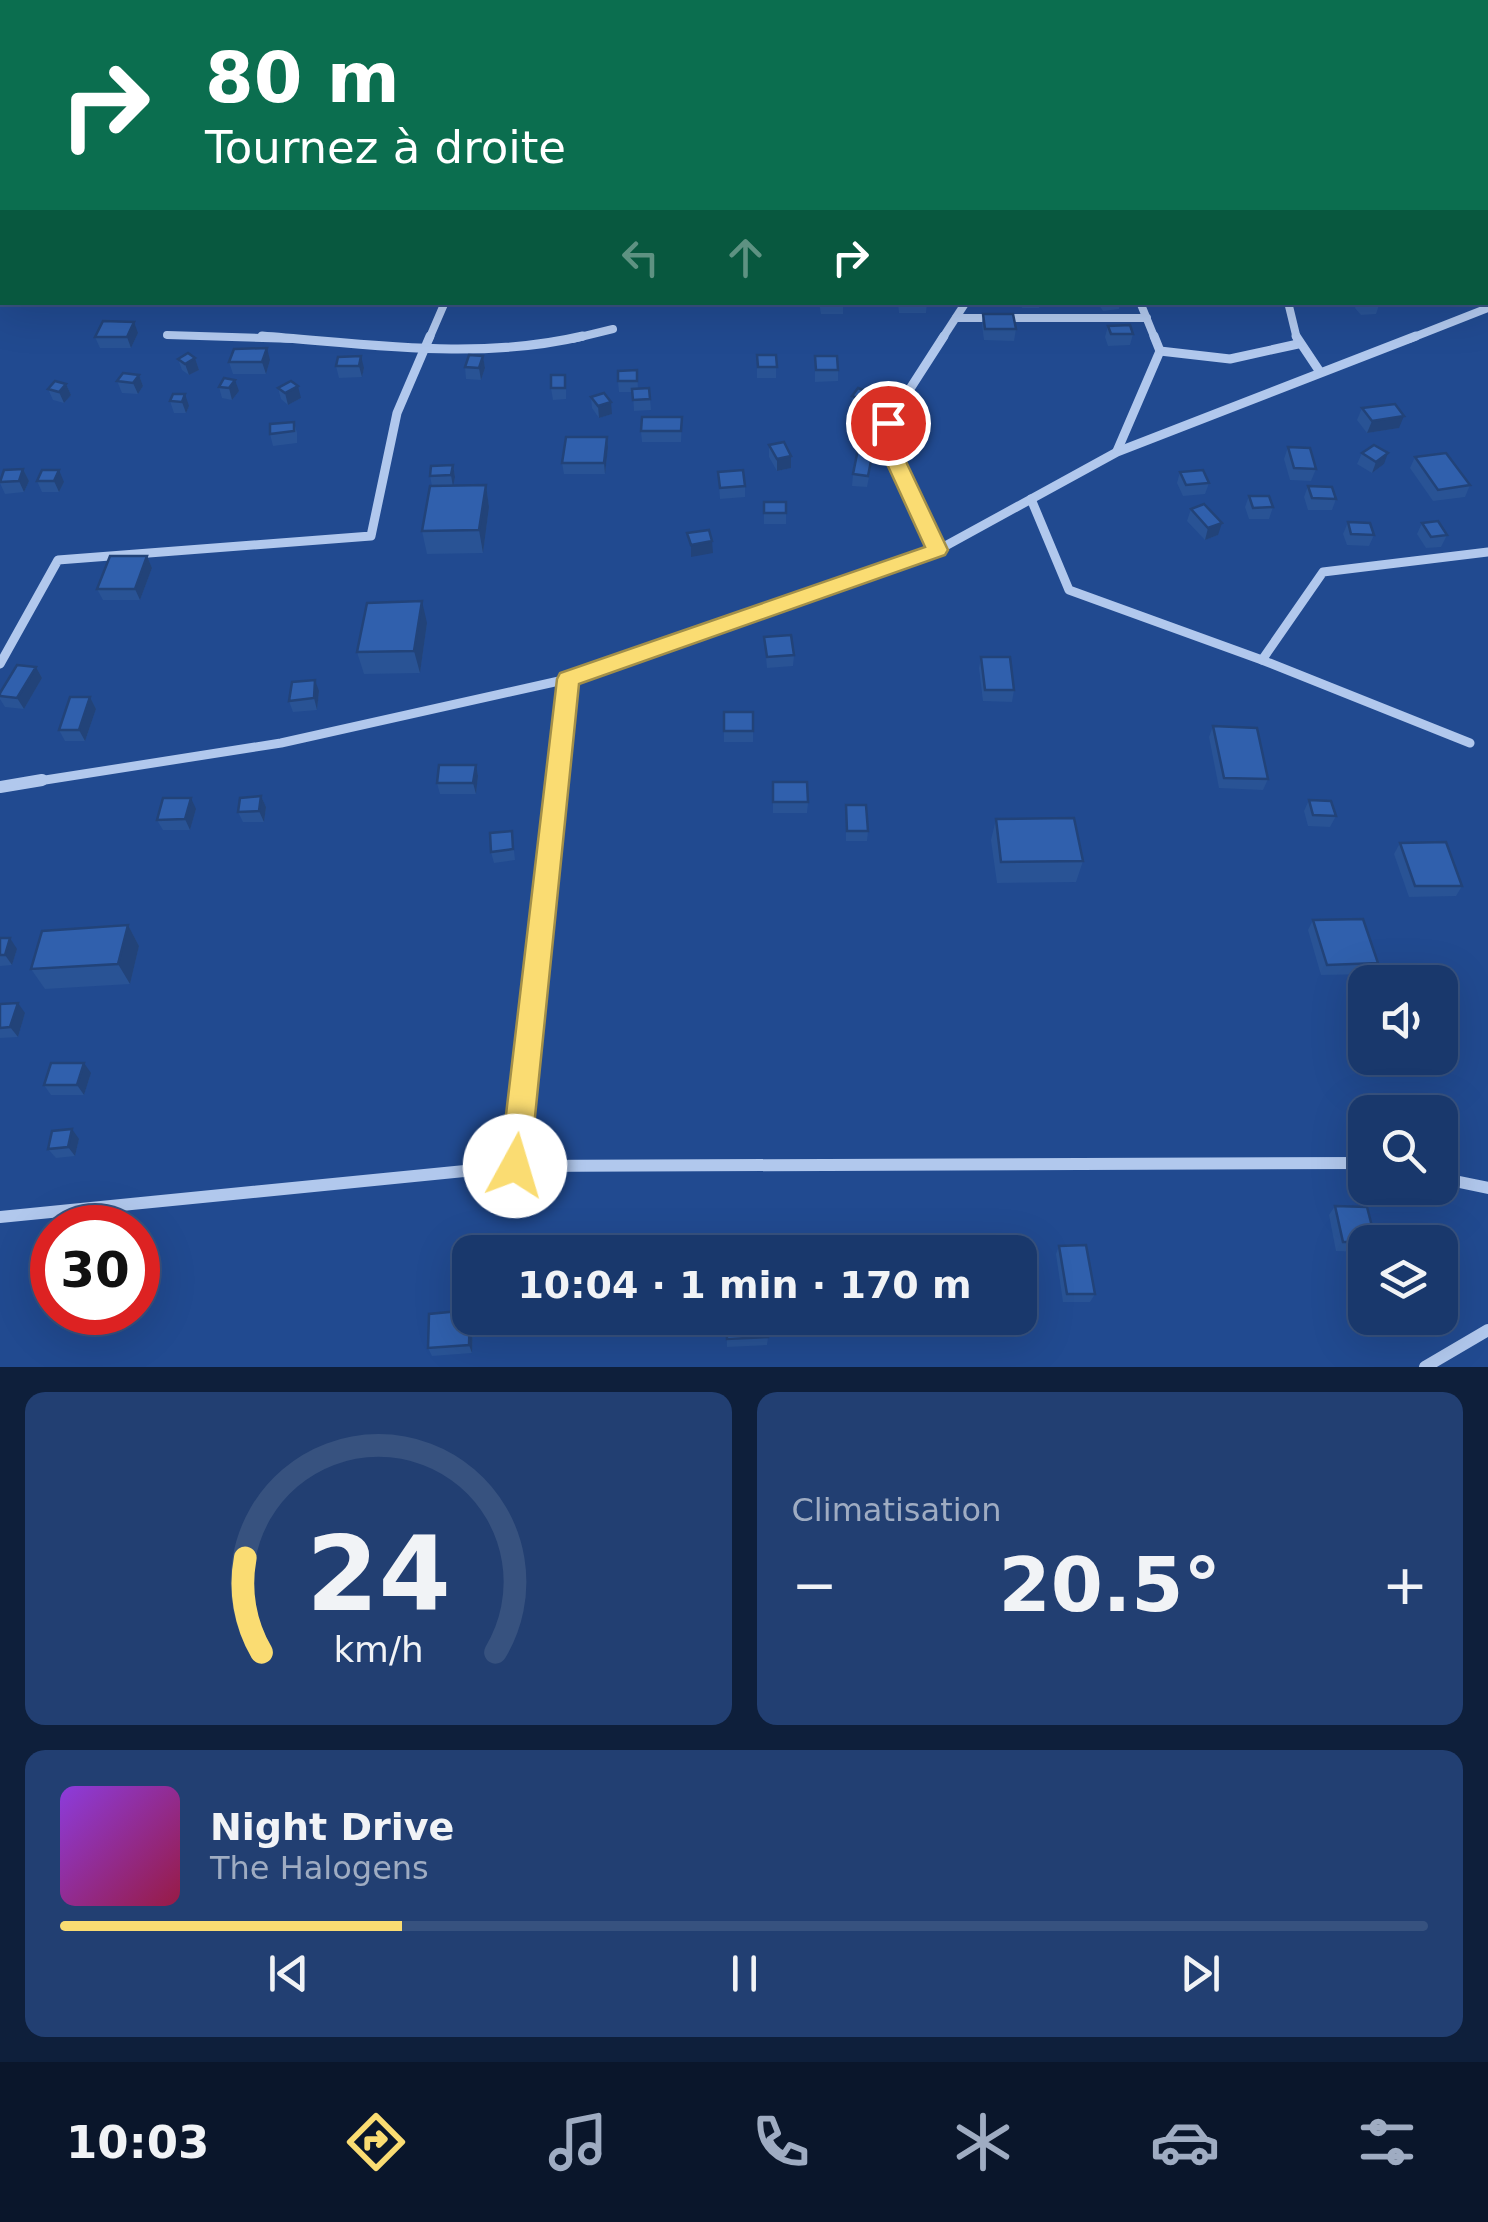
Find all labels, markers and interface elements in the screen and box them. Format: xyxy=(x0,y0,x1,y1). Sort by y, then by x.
text: 80 m xyxy=(205,37,400,119)
icon: right xyxy=(40,40,170,170)
text: Tournez à droite xyxy=(205,121,566,174)
icon: left xyxy=(613,230,668,285)
icon: ahead xyxy=(718,230,773,285)
icon: right xyxy=(823,230,878,285)
pin xyxy=(846,381,931,466)
icon: arrive xyxy=(861,396,916,451)
map controls xyxy=(1348,965,1458,1335)
button: sound xyxy=(1348,965,1458,1075)
button: search xyxy=(1348,1095,1458,1205)
position arrow xyxy=(463,1114,567,1218)
speed limit sign: 30 xyxy=(30,1205,160,1335)
button: layers xyxy=(1348,1225,1458,1335)
text: 10:04 · 1 min · 170 m xyxy=(517,1263,972,1307)
text: Climatisation xyxy=(792,1491,1001,1529)
text: 24 xyxy=(306,1513,451,1635)
text: 20.5° xyxy=(998,1541,1221,1629)
text: − xyxy=(792,1553,838,1617)
text: + xyxy=(1382,1553,1428,1617)
text: km/h xyxy=(333,1629,423,1670)
text: Night Drive xyxy=(210,1805,454,1849)
text: The Halogens xyxy=(210,1849,429,1887)
icon: previous xyxy=(261,1946,316,2001)
icon: pause xyxy=(717,1946,772,2001)
icon: next xyxy=(1173,1946,1228,2001)
icon: directions xyxy=(341,2107,411,2177)
icon: music xyxy=(543,2107,613,2177)
icon: phone xyxy=(746,2107,816,2177)
icon: climate xyxy=(948,2107,1018,2177)
icon: car xyxy=(1150,2107,1220,2177)
icon: filters xyxy=(1352,2107,1422,2177)
text: 10:03 xyxy=(66,2116,209,2169)

